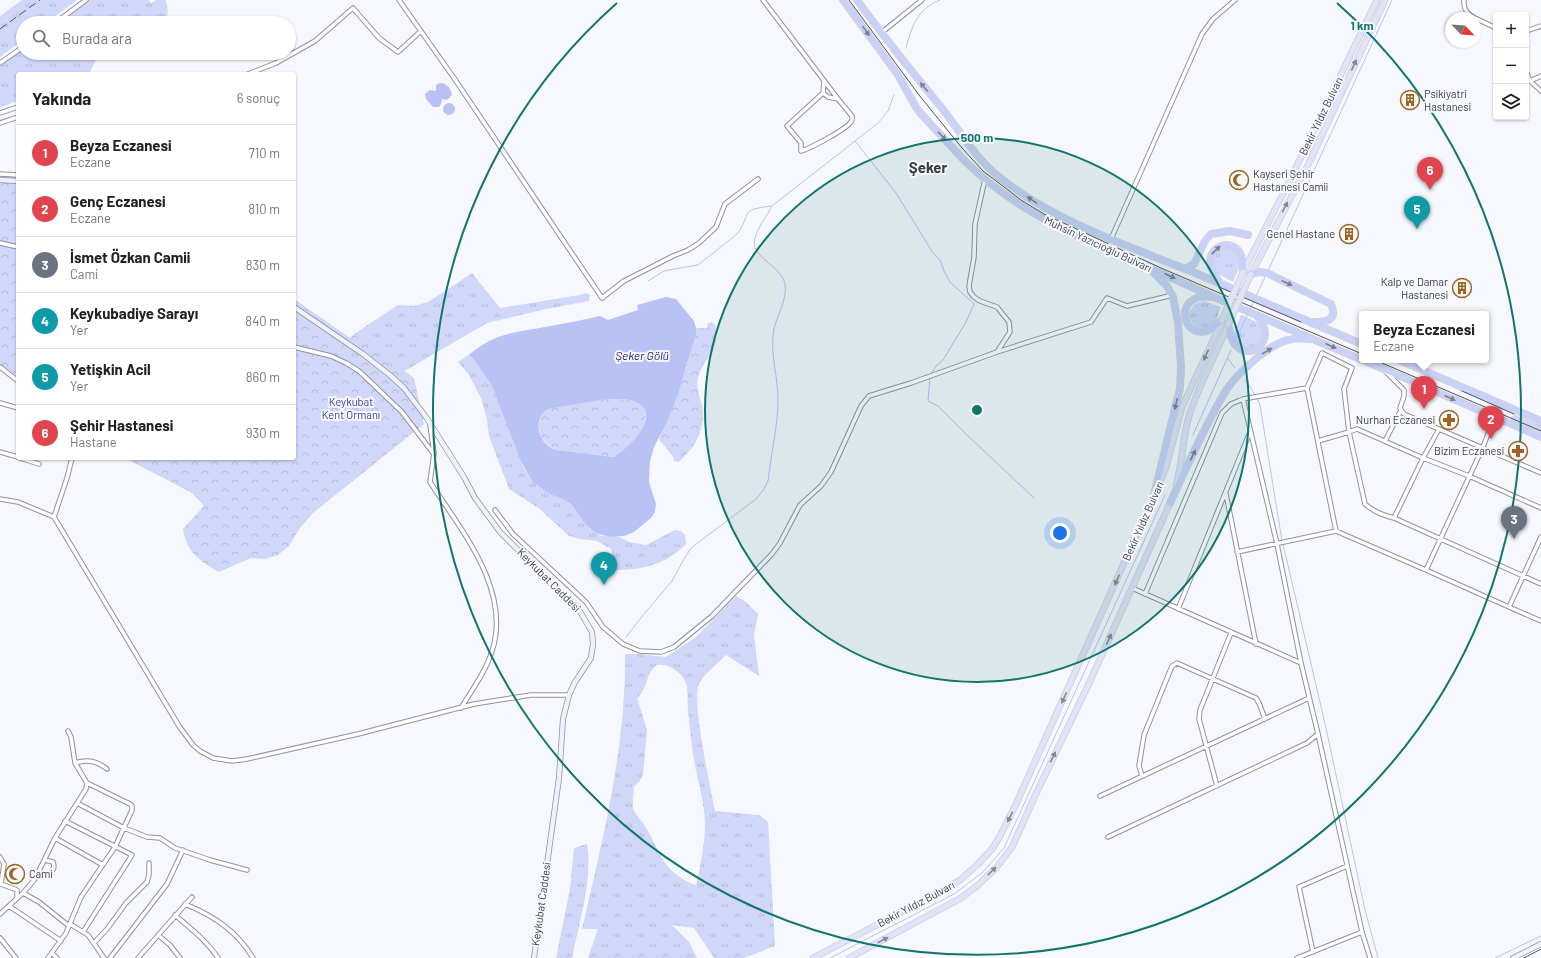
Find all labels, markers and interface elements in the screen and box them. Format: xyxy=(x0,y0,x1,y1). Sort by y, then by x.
north arrow xyxy=(1445,12,1481,48)
map controls xyxy=(1493,12,1529,120)
button: + xyxy=(1493,12,1529,48)
search box xyxy=(16,16,296,60)
text: 1 km xyxy=(1350,18,1374,32)
one-way arrow xyxy=(862,26,870,37)
icon: search xyxy=(30,27,52,49)
text: Burada ara xyxy=(62,29,132,47)
button: − xyxy=(1493,48,1529,84)
one-way arrow xyxy=(1351,59,1357,71)
street label: Bekir Yıldız Bulvarı xyxy=(1296,74,1345,157)
one-way arrow xyxy=(919,81,928,92)
button: layers xyxy=(1493,84,1529,120)
place label: Psikiyatri Hastanesi xyxy=(1424,87,1471,113)
text: Yakında xyxy=(32,88,91,108)
building icon: Psikiyatri Hastanesi xyxy=(1399,89,1421,111)
text: 6 sonuç xyxy=(237,90,280,106)
text: 500 m xyxy=(961,130,993,144)
one-way arrow xyxy=(937,131,947,141)
text: Beyza Eczanesi xyxy=(70,136,172,154)
text: 1 xyxy=(43,145,47,161)
text: 710 m xyxy=(249,145,280,161)
text: Eczane xyxy=(70,154,111,170)
pin: 6 xyxy=(1417,157,1443,190)
district label: Şeker xyxy=(909,158,947,176)
place label: Kayseri Şehir Hastanesi Camii xyxy=(1253,167,1328,193)
mosque icon: Kayseri Şehir Hastanesi Camii xyxy=(1228,169,1250,191)
text: Genç Eczanesi xyxy=(70,192,166,210)
one-way arrow xyxy=(1027,196,1037,204)
pin: 5 xyxy=(1404,196,1430,229)
text: 2 xyxy=(41,201,49,217)
text: 810 m xyxy=(248,201,280,217)
one-way arrow xyxy=(1282,202,1289,213)
text: Eczane xyxy=(70,210,111,226)
street label: Muhsin Yazıcıoğlu Bulvarı xyxy=(1043,213,1154,274)
building icon: Genel Hastane xyxy=(1338,223,1360,245)
place label: Genel Hastane xyxy=(1267,227,1335,240)
one-way arrow xyxy=(1211,246,1221,255)
text: İsmet Özkan Camii xyxy=(70,248,190,266)
text: 3 xyxy=(41,257,49,273)
text: 830 m xyxy=(246,257,280,273)
text: Cami xyxy=(70,266,98,282)
one-way arrow xyxy=(1164,273,1175,279)
place label: Kalp ve Damar Hastanesi xyxy=(1381,275,1448,301)
building icon: Kalp ve Damar Hastanesi xyxy=(1451,277,1473,299)
one-way arrow xyxy=(1282,280,1293,286)
text: Keykubadiye Sarayı xyxy=(70,304,198,322)
popup xyxy=(1359,311,1489,363)
text: 4 xyxy=(41,313,49,329)
text: 840 m xyxy=(245,313,280,329)
text: Beyza Eczanesi xyxy=(1373,320,1475,338)
text: Yer xyxy=(70,322,88,338)
text: Eczane xyxy=(1373,338,1414,354)
one-way arrow xyxy=(1325,343,1336,349)
water label: Şeker Gölü xyxy=(615,348,669,362)
one-way arrow xyxy=(1261,348,1273,355)
one-way arrow xyxy=(1203,350,1209,361)
text: Yetişkin Acil xyxy=(70,360,151,378)
text: 5 xyxy=(41,369,49,385)
text: 860 m xyxy=(246,369,280,385)
pin: 1 xyxy=(1411,376,1437,409)
text: Yer xyxy=(70,378,88,394)
park label: Keykubat Kent Ormanı xyxy=(322,395,380,421)
one-way arrow xyxy=(1444,396,1456,402)
one-way arrow xyxy=(1173,399,1179,411)
centre of rings xyxy=(970,403,984,417)
pin: 2 xyxy=(1478,406,1504,439)
pharmacy icon: Nurhan Eczanesi xyxy=(1438,409,1460,431)
place label: Nurhan Eczanesi xyxy=(1356,413,1435,426)
text: Şehir Hastanesi xyxy=(70,416,173,434)
text: 6 xyxy=(42,425,48,441)
text: 930 m xyxy=(246,425,280,441)
text: Hastane xyxy=(70,434,117,450)
pharmacy icon: Bizim Eczanesi xyxy=(1507,440,1529,462)
place label: Bizim Eczanesi xyxy=(1434,444,1504,457)
one-way arrow xyxy=(1190,450,1196,461)
street label: Bekir Yıldız Bulvarı xyxy=(1119,479,1166,563)
pin: 3 xyxy=(1501,506,1527,539)
your location xyxy=(1050,523,1070,543)
street label: Keykubat Caddesi xyxy=(515,545,584,614)
pin: 4 xyxy=(591,552,617,585)
one-way arrow xyxy=(1114,574,1120,585)
one-way arrow xyxy=(1106,634,1112,645)
one-way arrow xyxy=(1060,693,1066,705)
one-way arrow xyxy=(1050,751,1056,763)
one-way arrow xyxy=(1007,811,1013,822)
street label: Keykubat Caddesi xyxy=(528,861,553,947)
mosque icon: Cami xyxy=(4,863,26,885)
one-way arrow xyxy=(987,866,997,876)
place label: Cami xyxy=(29,867,53,880)
street label: Bekir Yıldız Bulvarı xyxy=(875,878,957,929)
one-way arrow xyxy=(877,936,889,943)

